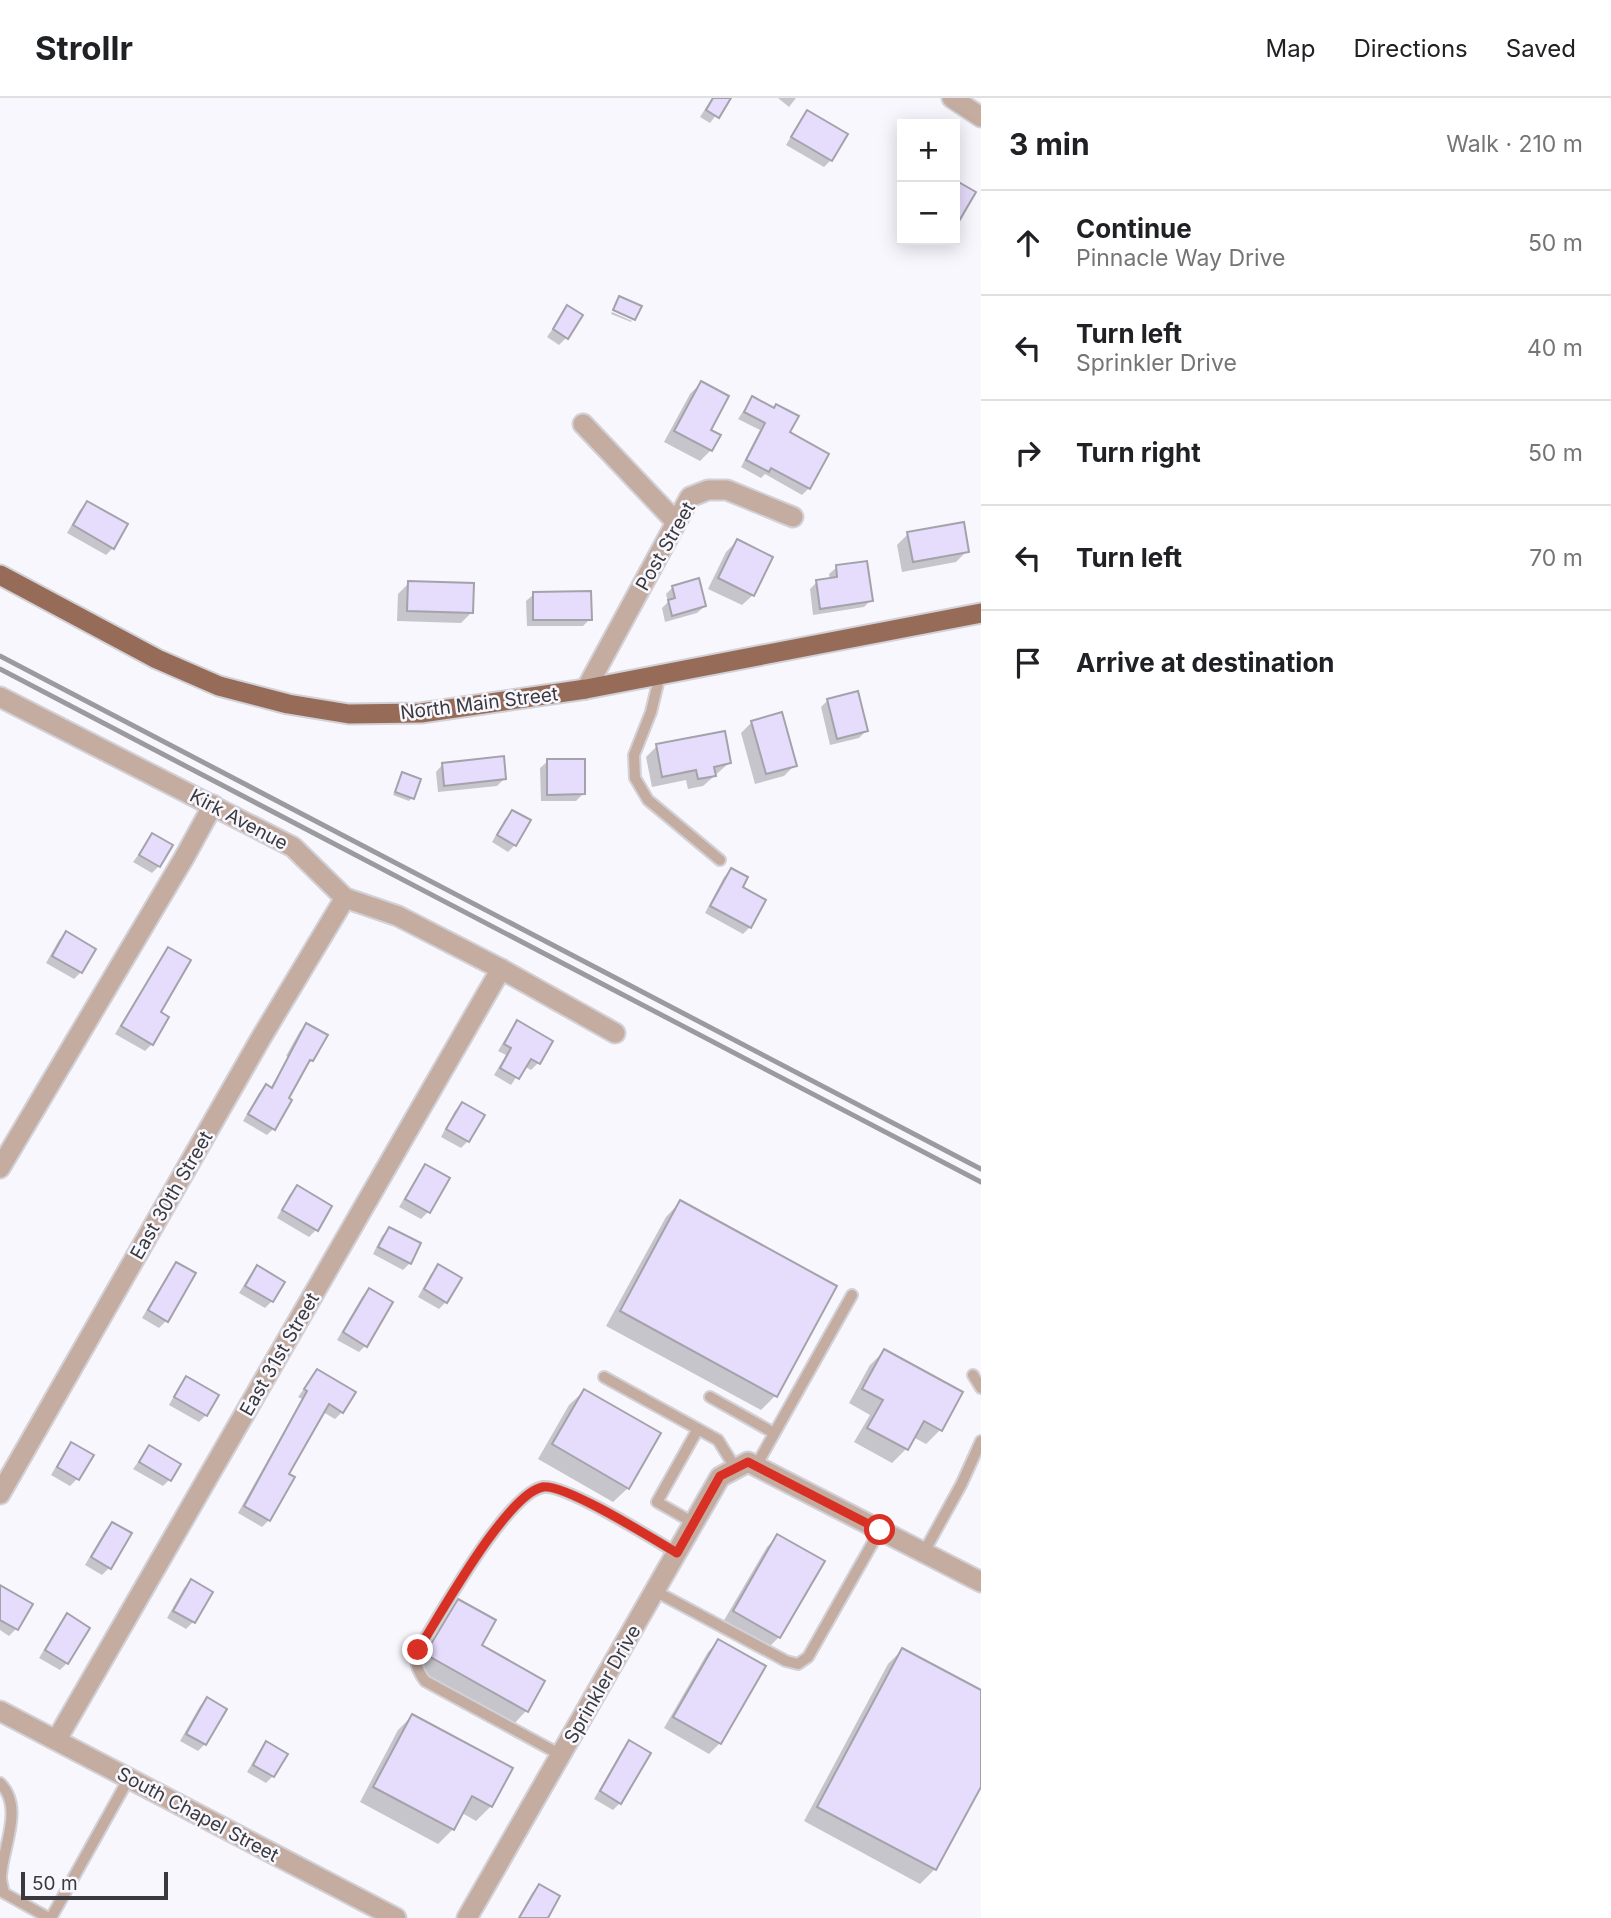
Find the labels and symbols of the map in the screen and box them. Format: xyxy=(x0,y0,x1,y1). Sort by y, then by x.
street label: Post Street xyxy=(631,498,700,595)
street label: North Main Street xyxy=(399,682,559,725)
street label: Kirk Avenue xyxy=(186,784,292,855)
street label: East 30th Street xyxy=(125,1127,217,1263)
street label: East 31st Street xyxy=(235,1289,324,1420)
route start xyxy=(864,1514,895,1545)
street label: Sprinkler Drive xyxy=(559,1621,646,1748)
route end xyxy=(402,1634,433,1665)
street label: South Chapel Street xyxy=(113,1762,282,1867)
scale bar xyxy=(21,1869,168,1901)

